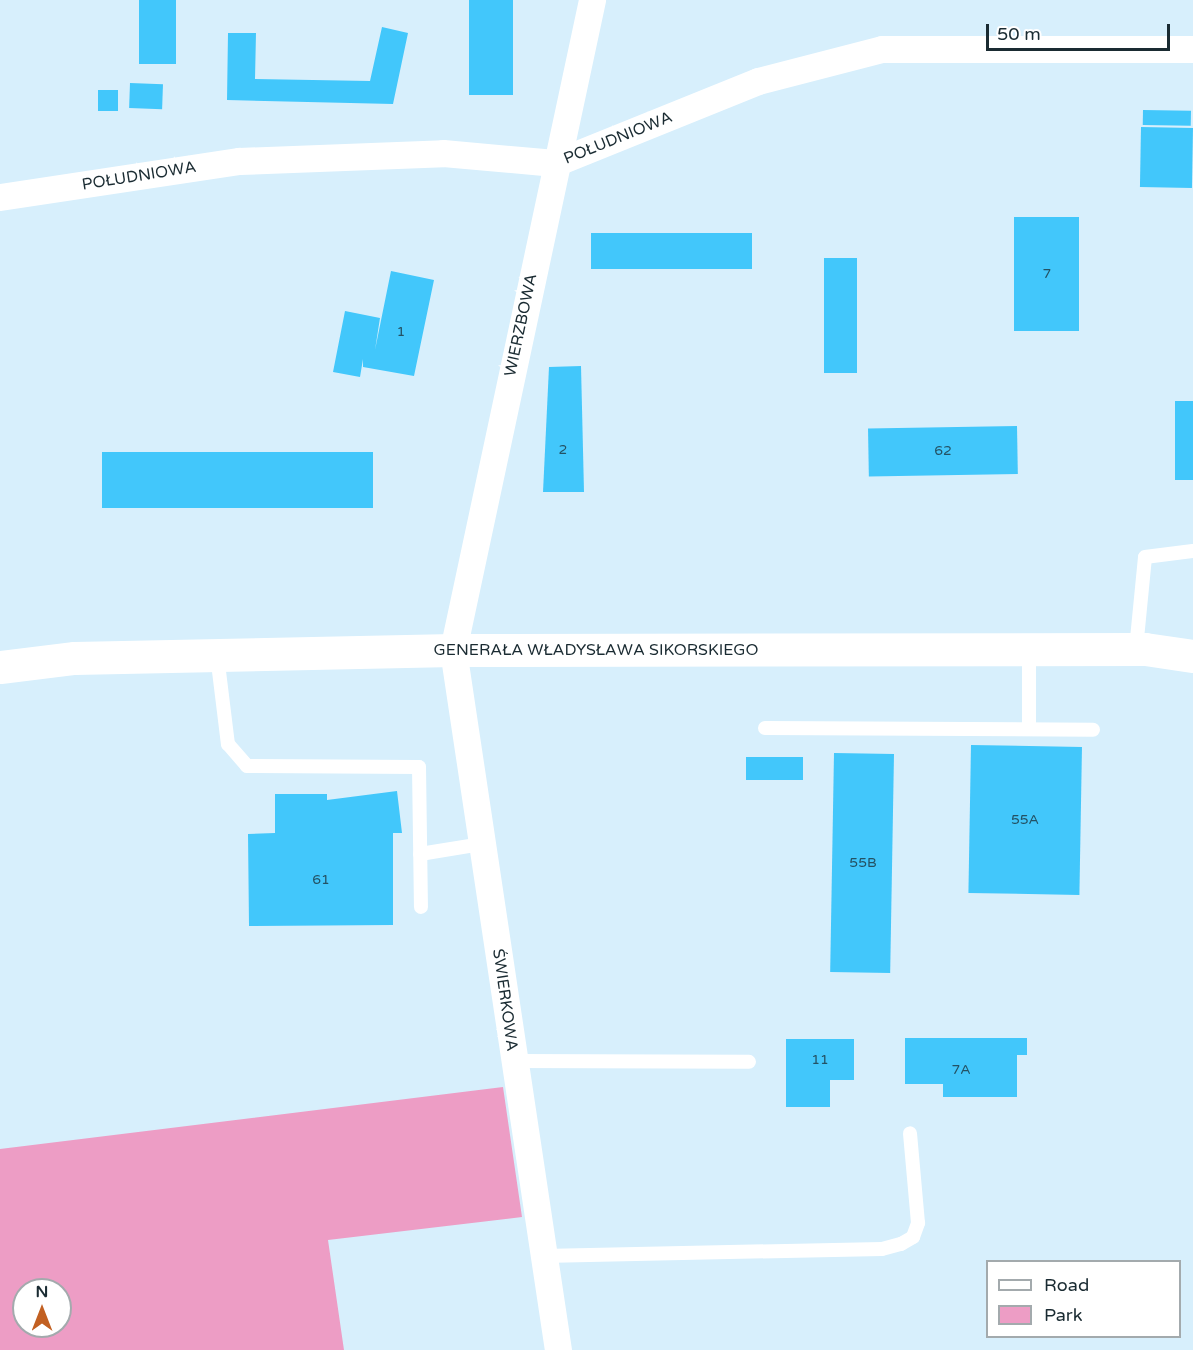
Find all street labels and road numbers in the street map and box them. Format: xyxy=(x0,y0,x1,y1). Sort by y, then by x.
street label: POŁUDNIOWA xyxy=(561,107,675,169)
street label: POŁUDNIOWA xyxy=(81,157,197,195)
street label: WIERZBOWA xyxy=(501,272,541,378)
street label: GENERAŁA WŁADYSŁAWA SIKORSKIEGO xyxy=(434,640,758,660)
street label: ŚWIERKOWA xyxy=(488,947,522,1053)

